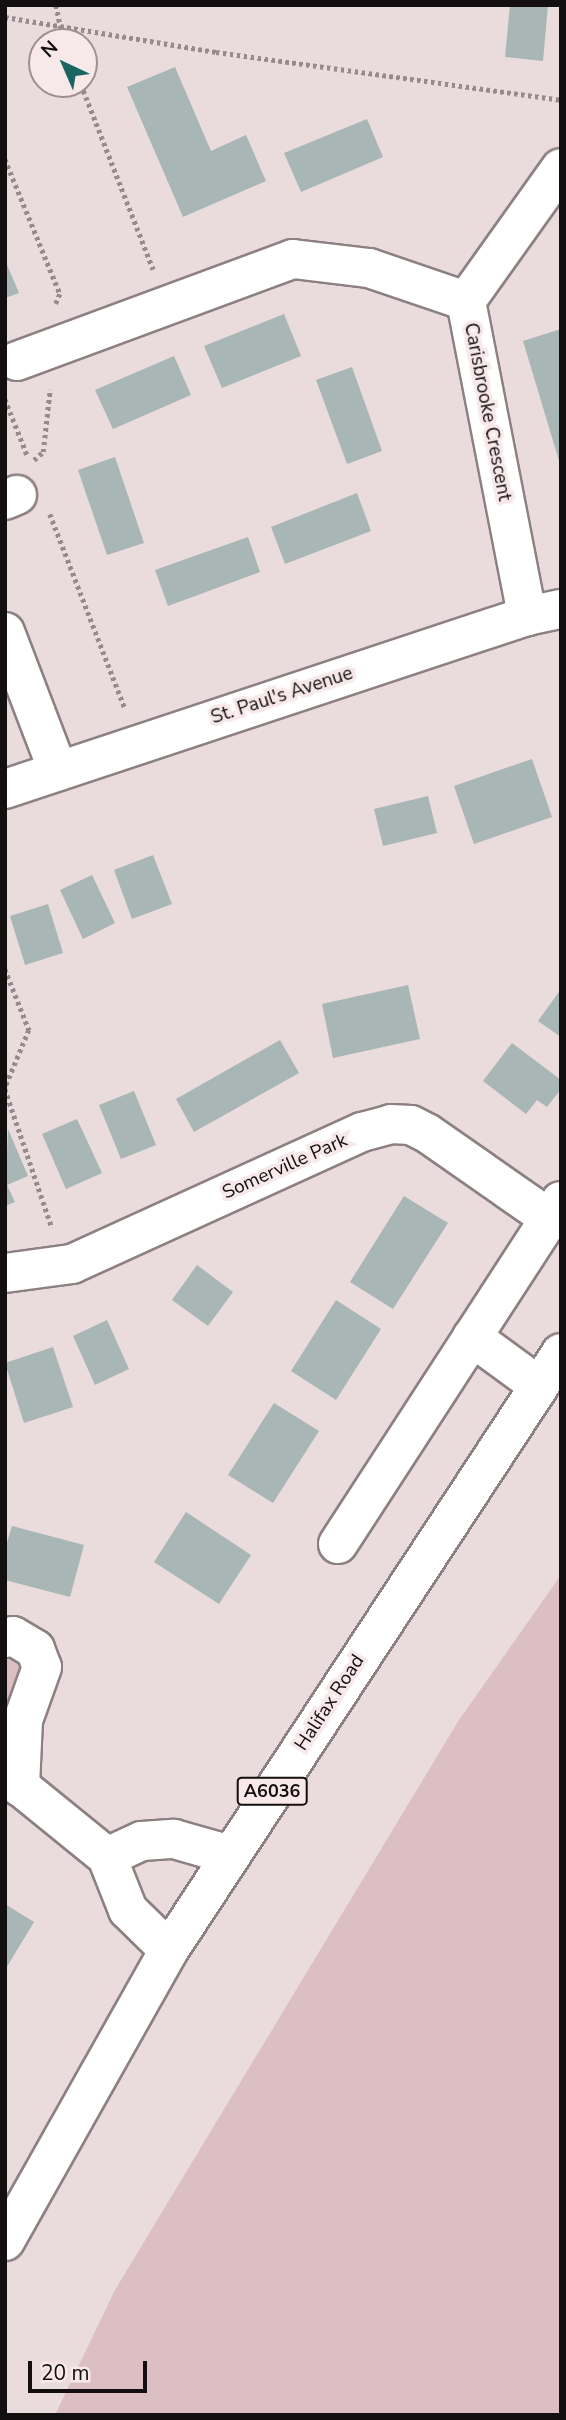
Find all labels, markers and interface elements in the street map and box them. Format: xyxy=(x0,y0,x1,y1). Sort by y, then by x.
north arrow xyxy=(28,28,98,98)
text: N xyxy=(36,35,64,64)
street label: Carisbrooke Crescent xyxy=(459,321,515,503)
street label: St. Paul's Avenue xyxy=(208,662,356,730)
street label: Somerville Park xyxy=(219,1129,351,1205)
street label: Halifax Road xyxy=(291,1651,369,1755)
road number: A6036 xyxy=(235,1776,309,1806)
scale bar xyxy=(32,2346,150,2390)
text: 20 m xyxy=(41,2359,90,2387)

